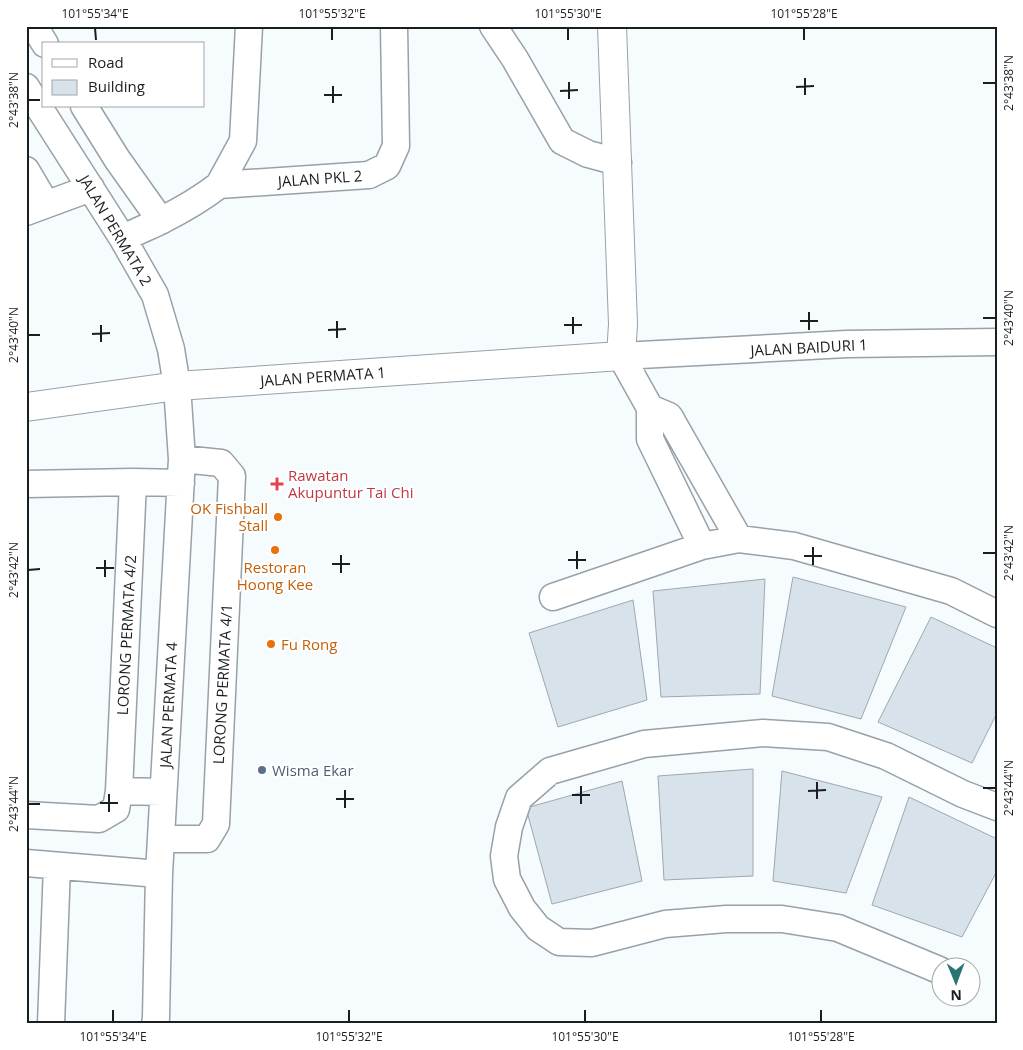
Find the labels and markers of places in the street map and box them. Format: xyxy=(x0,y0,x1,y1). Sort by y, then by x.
place label: Rawatan Akupuntur Tai Chi xyxy=(288,465,413,502)
marker: Rawatan Akupuntur Tai Chi xyxy=(270,477,284,491)
place label: OK Fishball Stall xyxy=(190,498,268,535)
marker: OK Fishball Stall xyxy=(272,511,284,523)
marker: Restoran Hoong Kee xyxy=(269,544,281,556)
place label: Restoran Hoong Kee xyxy=(237,557,313,594)
place label: Fu Rong xyxy=(281,634,337,654)
marker: Fu Rong xyxy=(265,638,277,650)
place label: Wisma Ekar xyxy=(272,760,354,780)
marker: Wisma Ekar xyxy=(256,764,268,776)

